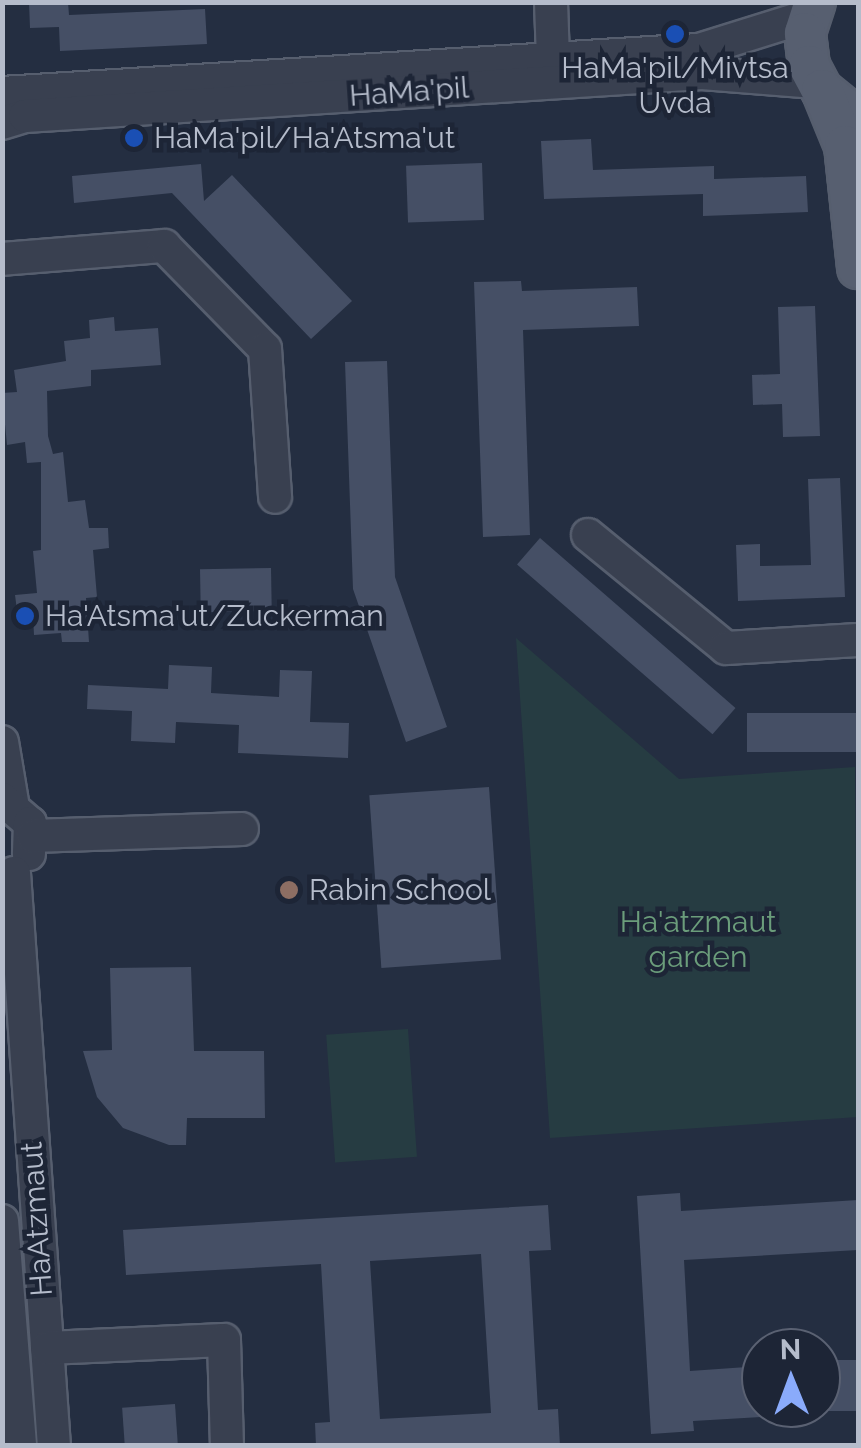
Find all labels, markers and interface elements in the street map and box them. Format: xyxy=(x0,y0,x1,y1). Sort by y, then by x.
marker: HaMa'pil/Mivtsa Uvda xyxy=(664,23,686,45)
place label: HaMa'pil/Mivtsa Uvda xyxy=(561,50,789,120)
street label: HaMa'pil xyxy=(348,70,470,114)
place label: HaMa'pil/Ha'Atsma'ut xyxy=(154,120,455,156)
marker: HaMa'pil/Ha'Atsma'ut xyxy=(123,127,145,149)
place label: Ha'Atsma'ut/Zuckerman xyxy=(45,598,384,634)
marker: Ha'Atsma'ut/Zuckerman xyxy=(14,605,36,627)
place label: Rabin School xyxy=(309,872,491,908)
marker: Rabin School xyxy=(278,879,300,901)
park label: Ha'atzmaut garden xyxy=(620,904,776,974)
street label: HaAtzmaut xyxy=(14,1141,60,1297)
north arrow xyxy=(741,1328,841,1428)
text: N xyxy=(780,1333,801,1366)

